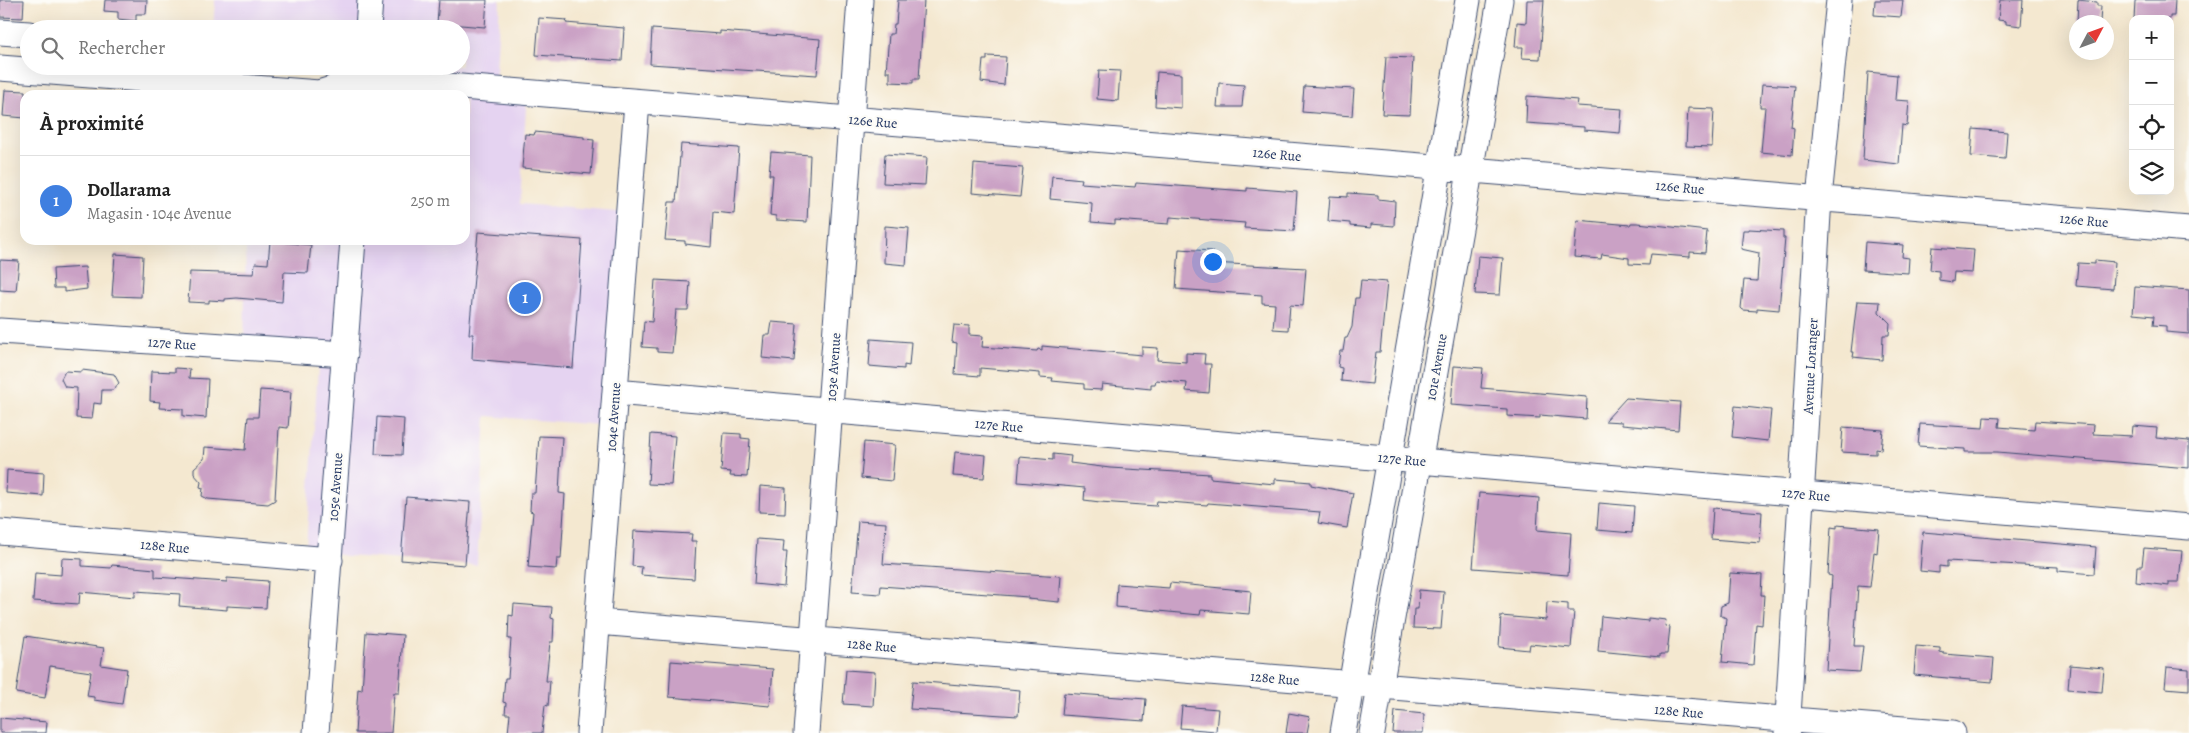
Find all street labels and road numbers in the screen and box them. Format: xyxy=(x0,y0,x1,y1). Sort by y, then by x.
street label: 126e Rue xyxy=(848,110,898,133)
street label: 126e Rue xyxy=(1252,143,1302,166)
street label: 126e Rue xyxy=(1655,176,1705,199)
street label: 126e Rue xyxy=(2059,209,2109,232)
street label: Avenue Loranger xyxy=(1798,317,1823,416)
street label: 127e Rue xyxy=(147,332,197,355)
street label: 103e Avenue xyxy=(822,332,845,402)
street label: 101e Avenue xyxy=(1421,332,1452,402)
street label: 104e Avenue xyxy=(602,382,625,452)
street label: 127e Rue xyxy=(974,414,1024,437)
street label: 127e Rue xyxy=(1377,448,1427,471)
street label: 105e Avenue xyxy=(324,452,347,522)
street label: 127e Rue xyxy=(1781,483,1831,506)
street label: 128e Rue xyxy=(140,535,190,558)
street label: 128e Rue xyxy=(847,634,897,657)
street label: 128e Rue xyxy=(1250,667,1300,690)
street label: 128e Rue xyxy=(1654,700,1704,723)

